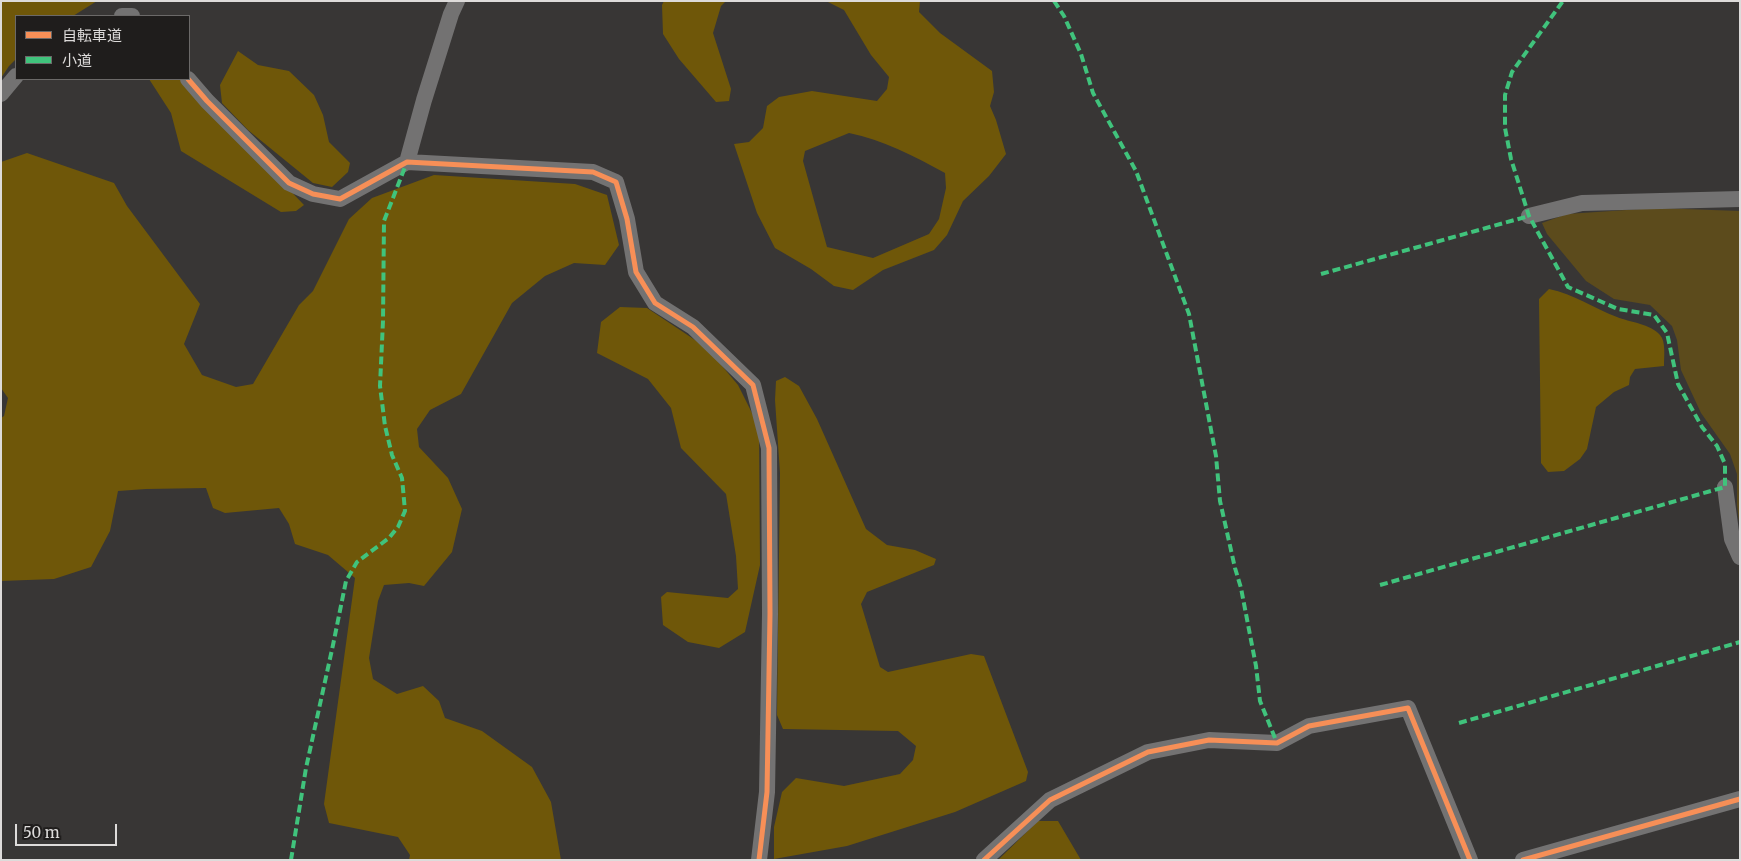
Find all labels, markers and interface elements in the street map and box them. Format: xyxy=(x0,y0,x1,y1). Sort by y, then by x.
legend xyxy=(15,15,190,80)
text: 自転車道 xyxy=(62,26,122,45)
text: 小道 xyxy=(62,51,92,70)
scale bar xyxy=(18,814,120,846)
text: 50 m xyxy=(23,823,60,842)

